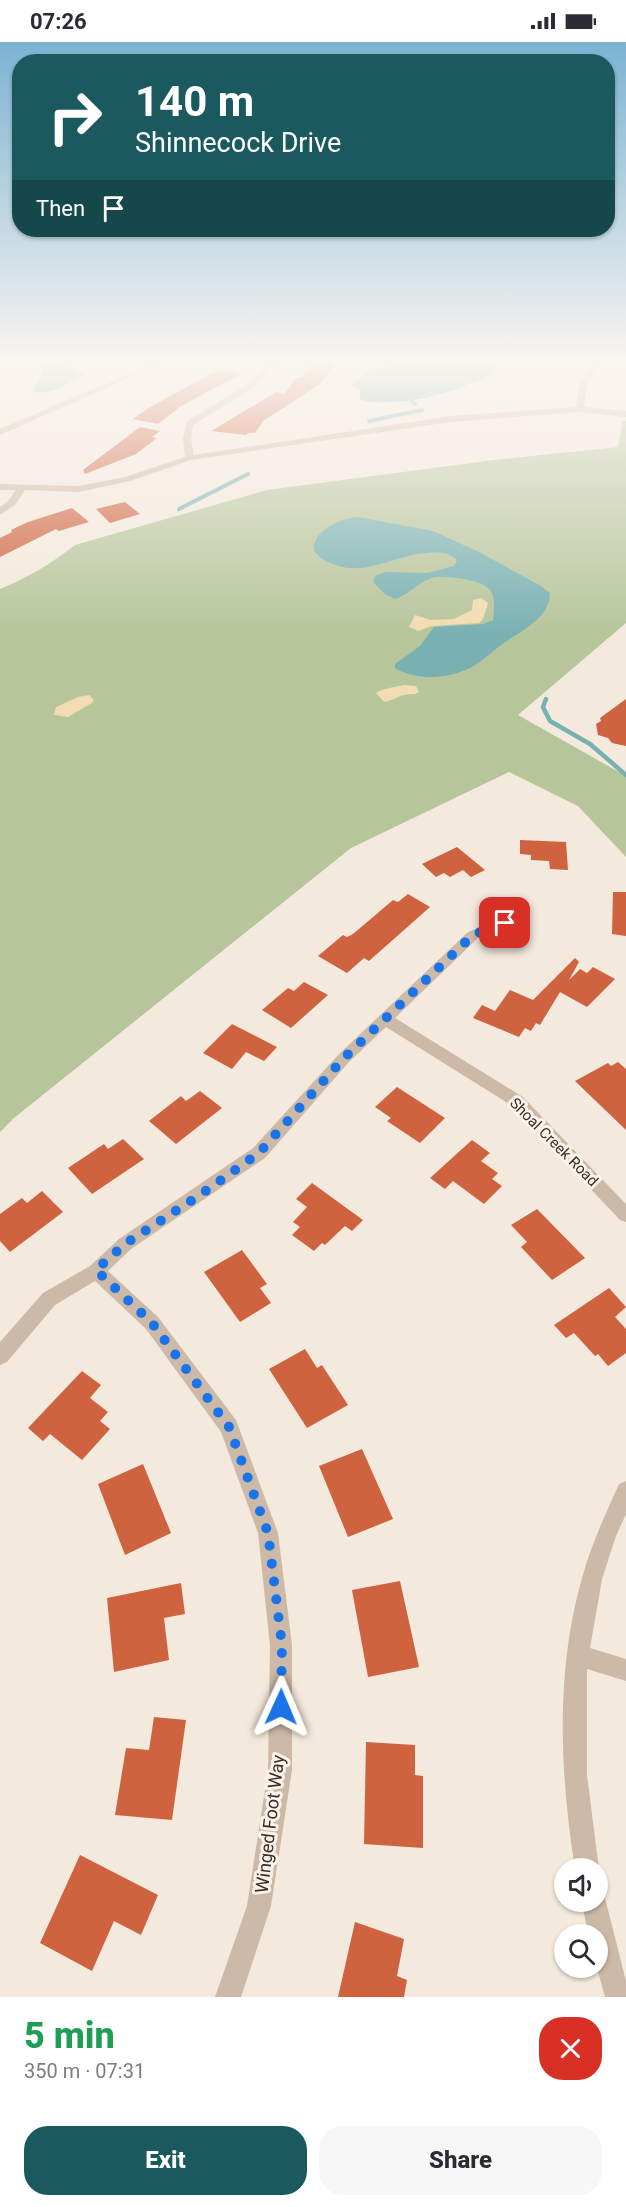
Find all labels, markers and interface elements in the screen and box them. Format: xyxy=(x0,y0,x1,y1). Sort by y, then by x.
text: 07:26 xyxy=(30,9,87,34)
text: 140 m xyxy=(135,77,254,126)
icon: right xyxy=(36,78,114,156)
text: Shinnecock Drive xyxy=(135,127,341,159)
icon: arrive xyxy=(97,192,130,225)
text: Then xyxy=(36,196,85,221)
pin xyxy=(479,897,530,948)
icon: arrive xyxy=(488,906,521,939)
street label: Shoal Creek Road xyxy=(506,1094,602,1190)
position arrow xyxy=(249,1675,313,1739)
street label: Winged Foot Way xyxy=(251,1753,288,1894)
map controls xyxy=(554,1858,608,1978)
button: sound xyxy=(554,1858,608,1912)
button: search xyxy=(554,1924,608,1978)
text: 5 min xyxy=(24,2015,115,2057)
button: close xyxy=(539,2017,602,2080)
text: 350 m · 07:31 xyxy=(24,2059,145,2083)
button: Exit xyxy=(24,2126,307,2195)
button: Share xyxy=(319,2126,602,2195)

